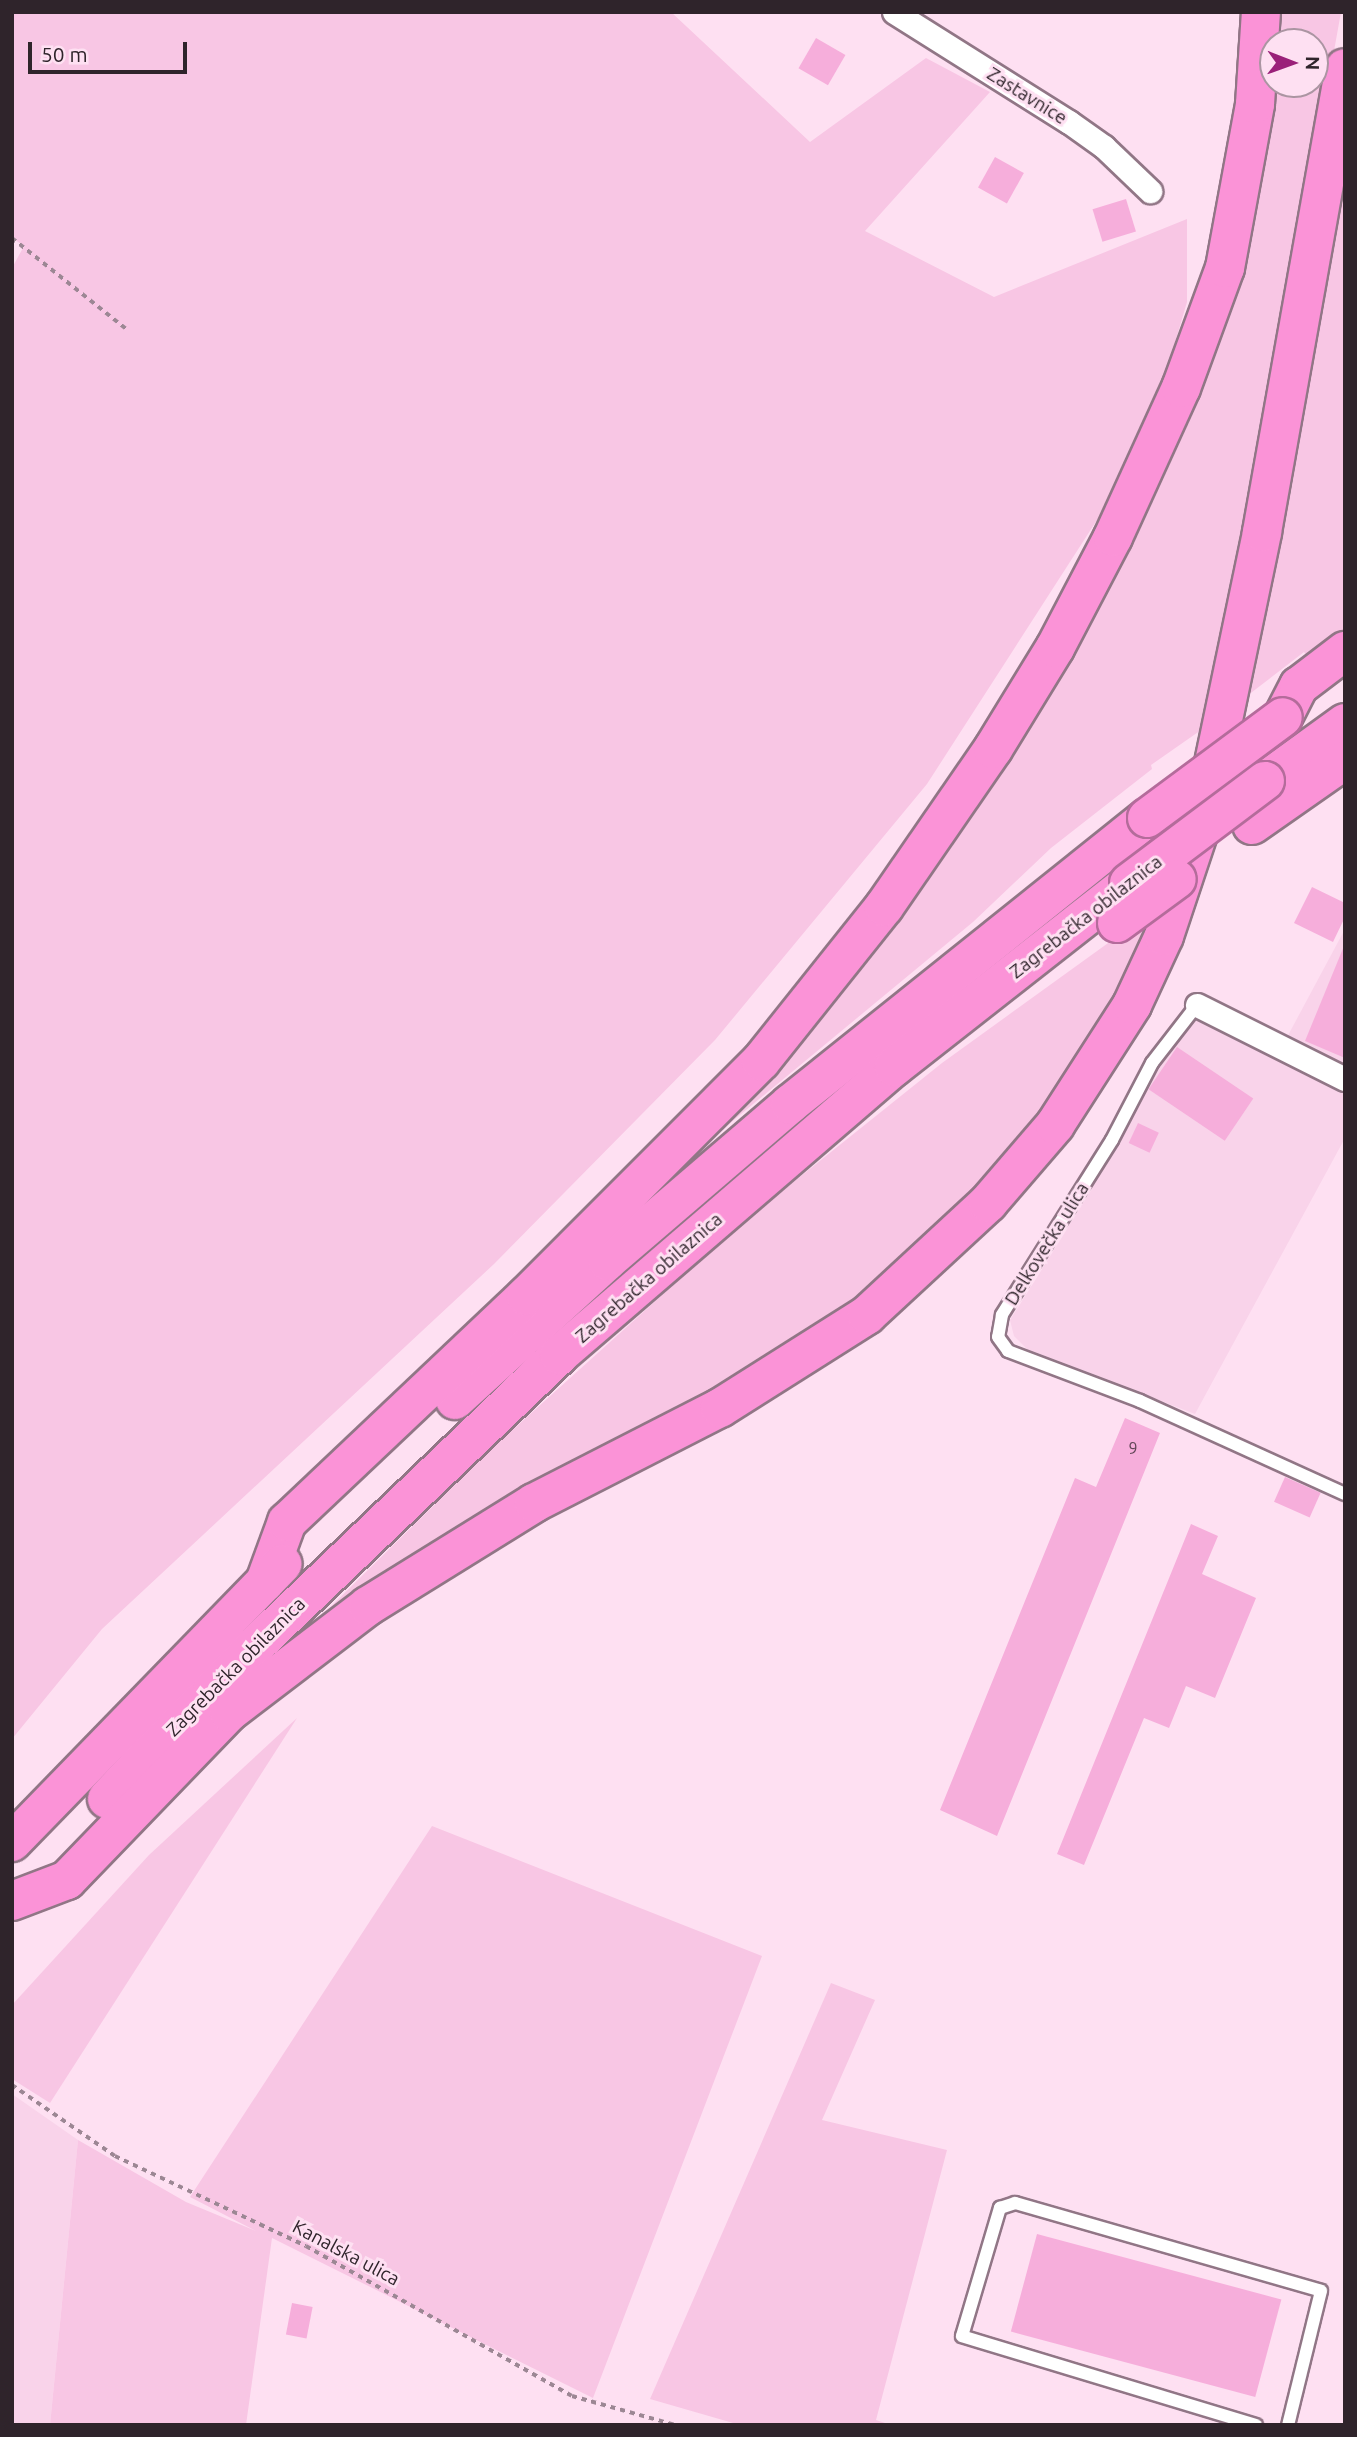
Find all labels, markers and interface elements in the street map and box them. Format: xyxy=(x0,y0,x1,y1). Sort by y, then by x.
scale bar xyxy=(32,28,191,72)
north arrow xyxy=(1259,28,1329,98)
text: 50 m xyxy=(41,42,88,66)
text: N xyxy=(1302,56,1324,71)
street label: Zastavnice xyxy=(983,62,1071,130)
street label: Zagrebačka obilaznica xyxy=(1005,850,1167,984)
street label: Delkovečka ulica xyxy=(1000,1178,1094,1310)
street label: Zagrebačka obilaznica xyxy=(571,1208,727,1348)
house number: 9 xyxy=(1128,1438,1138,1458)
street label: Zagrebačka obilaznica xyxy=(162,1593,310,1741)
street label: Kanalska ulica xyxy=(289,2215,403,2291)

